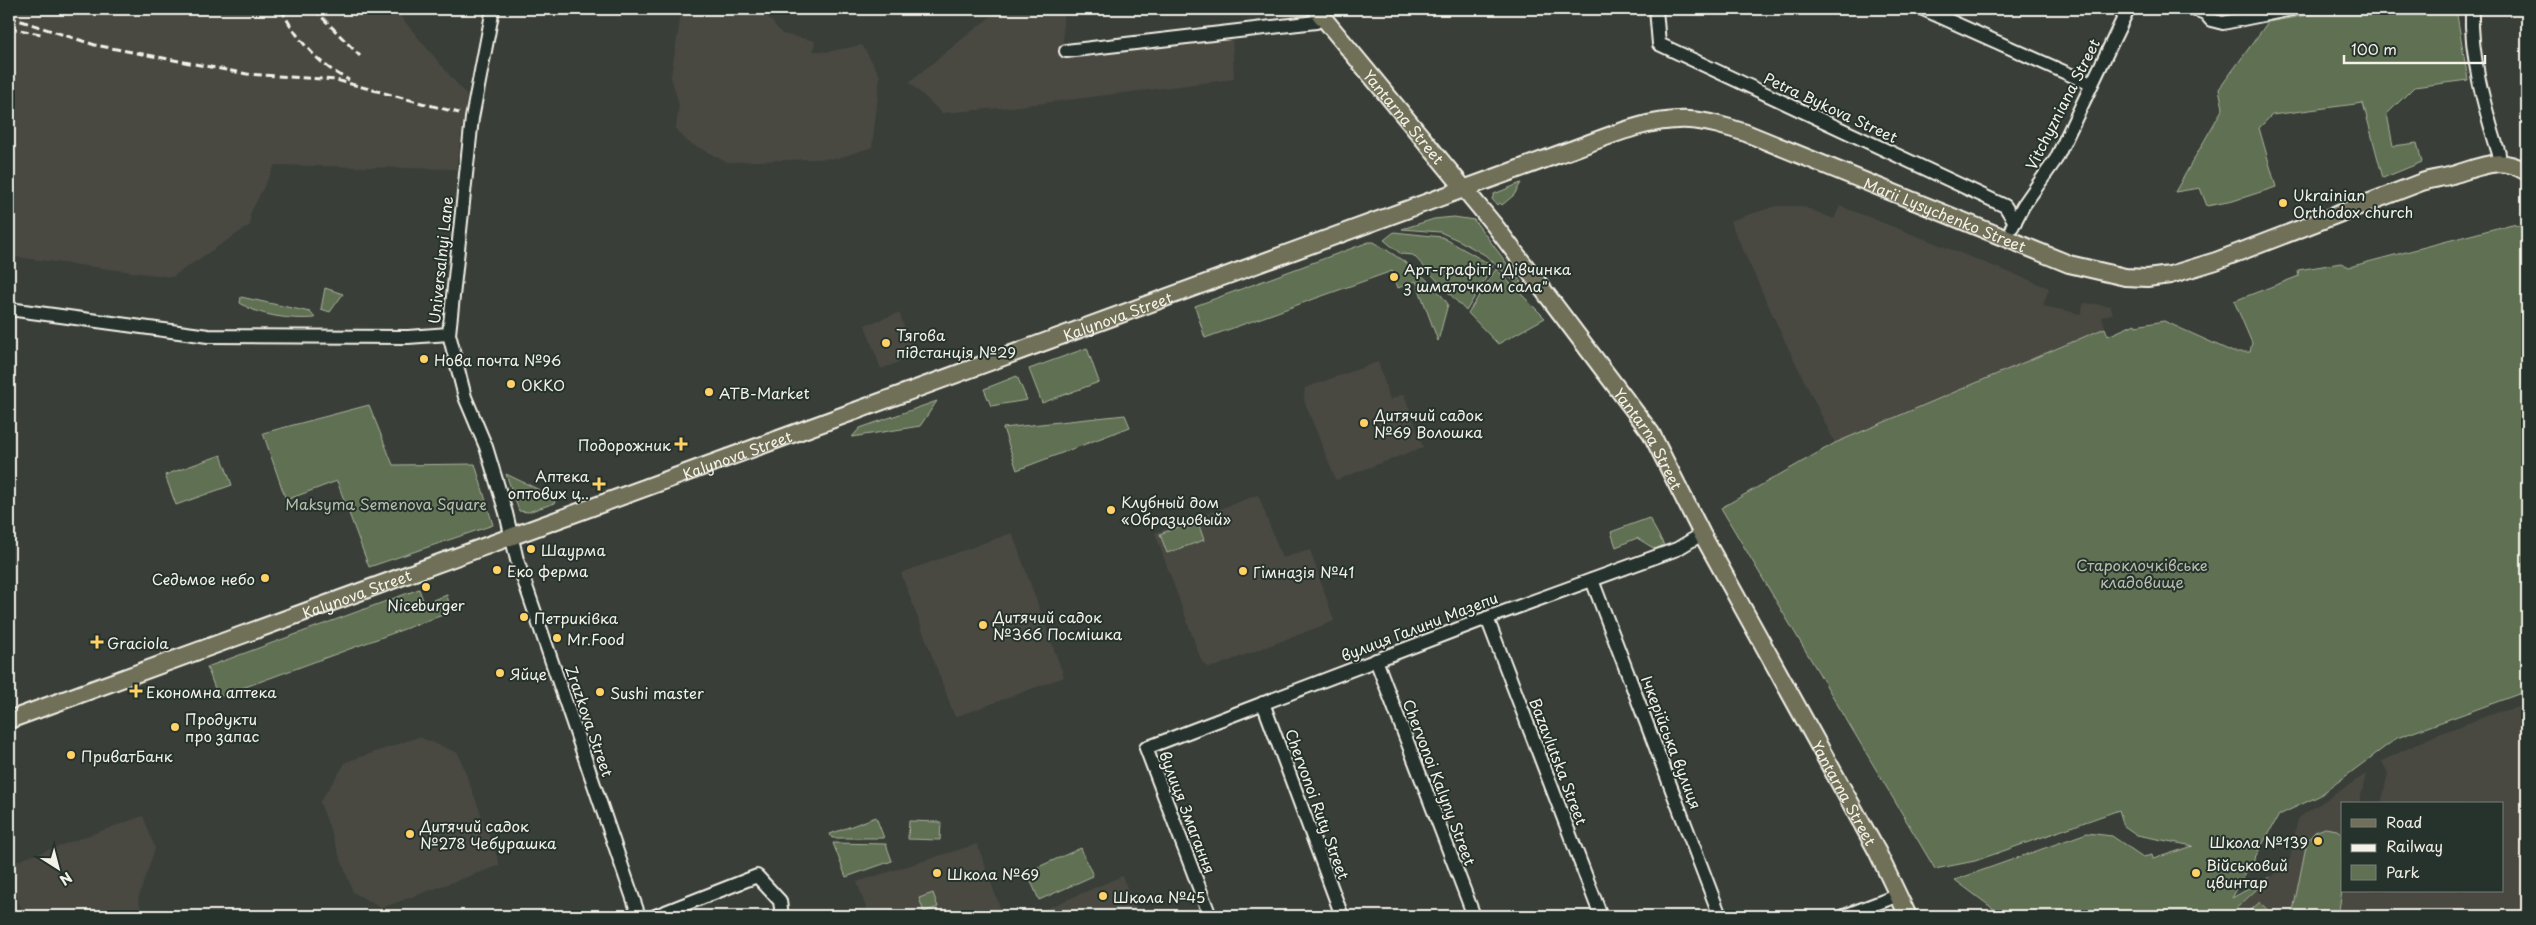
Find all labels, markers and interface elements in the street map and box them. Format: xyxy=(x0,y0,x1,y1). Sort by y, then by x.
scale bar xyxy=(2344,32,2485,64)
street label: Vitchyzniana Street xyxy=(2019,34,2105,174)
text: 100 m xyxy=(2351,37,2397,60)
street label: Yantarna Street xyxy=(1358,64,1450,169)
street label: Petra Bykova Street xyxy=(1760,66,1902,148)
street label: Marii Lysychenko Street xyxy=(1861,171,2030,257)
place label: Ukrainian Orthodox church xyxy=(2293,183,2413,223)
street label: Universalnyi Lane xyxy=(422,195,458,325)
marker: Ukrainian Orthodox church xyxy=(2277,197,2289,209)
place label: Арт-графіті "Дівчинка з шматочком сала" xyxy=(1403,257,1572,297)
marker: Арт-графіті "Дівчинка з шматочком сала" xyxy=(1388,271,1400,283)
street label: Kalynova Street xyxy=(1060,285,1175,346)
place label: Тягова пiдстанцiя №29 xyxy=(896,323,1016,363)
marker: Тягова пiдстанцiя №29 xyxy=(880,337,892,349)
place label: Нова почта №96 xyxy=(434,348,561,371)
marker: Нова почта №96 xyxy=(418,353,430,365)
place label: OKKO xyxy=(521,373,565,396)
marker: OKKO xyxy=(505,378,517,390)
place label: ATB-Market xyxy=(719,381,810,404)
street label: Yantarna Street xyxy=(1609,382,1689,493)
marker: ATB-Market xyxy=(703,386,715,398)
place label: Дитячий садок №69 Волошка xyxy=(1373,403,1483,443)
marker: Дитячий садок №69 Волошка xyxy=(1358,417,1370,429)
street label: Kalynova Street xyxy=(679,424,795,485)
place label: Подорожник xyxy=(578,433,671,456)
marker: Подорожник xyxy=(675,438,687,450)
place label: Аптека оптових ц‥ xyxy=(508,464,590,504)
marker: Аптека оптових ц‥ xyxy=(593,478,605,490)
place label: Клубный дом «Образцовый» xyxy=(1121,490,1232,530)
park label: Maksyma Semenova Square xyxy=(285,492,487,515)
marker: Клубный дом «Образцовый» xyxy=(1105,504,1117,516)
place label: Шаурма xyxy=(541,538,606,561)
marker: Шаурма xyxy=(525,543,537,555)
park label: Староклочківське кладовище xyxy=(2076,553,2208,593)
place label: Еко ферма xyxy=(507,559,589,582)
place label: Гімназія №41 xyxy=(1253,560,1354,583)
street label: Kalynova Street xyxy=(299,563,414,624)
marker: Еко ферма xyxy=(491,564,503,576)
marker: Гімназія №41 xyxy=(1237,565,1249,577)
place label: Седьмое небо xyxy=(152,567,255,590)
marker: Седьмое небо xyxy=(259,572,271,584)
marker: Niceburger xyxy=(420,581,432,593)
street label: вулиця Галини Мазепи xyxy=(1337,585,1501,667)
place label: Niceburger xyxy=(387,593,465,616)
place label: Дитячий садок №366 Посмішка xyxy=(992,605,1123,645)
place label: Петриківка xyxy=(534,606,619,629)
marker: Петриківка xyxy=(518,611,530,623)
marker: Дитячий садок №366 Посмішка xyxy=(977,619,989,631)
place label: Mr.Food xyxy=(567,627,625,650)
place label: Graciola xyxy=(107,631,169,654)
marker: Mr.Food xyxy=(551,632,563,644)
marker: Graciola xyxy=(91,636,103,648)
place label: Яйце xyxy=(509,662,547,685)
street label: Zrazkova Street xyxy=(560,662,620,780)
marker: Яйце xyxy=(494,667,506,679)
street label: Ічкерійська вулиця xyxy=(1636,672,1708,812)
place label: Економна аптека xyxy=(146,680,277,703)
place label: Sushi master xyxy=(610,681,704,704)
marker: Економна аптека xyxy=(130,685,142,697)
marker: Sushi master xyxy=(594,686,606,698)
street label: Bazavlutska Street xyxy=(1524,694,1594,828)
street label: Chervonoi Kalyny Street xyxy=(1398,696,1482,868)
place label: Продукти про запас xyxy=(185,707,259,747)
marker: Продукти про запас xyxy=(169,721,181,733)
street label: Chervonoi Ruty Street xyxy=(1280,725,1356,883)
street label: Yantarna Street xyxy=(1806,736,1883,849)
place label: ПриватБанк xyxy=(81,744,173,767)
street label: вулиця Змагання xyxy=(1154,747,1222,877)
marker: ПриватБанк xyxy=(65,749,77,761)
legend xyxy=(2341,802,2504,892)
text: Road xyxy=(2386,810,2422,833)
place label: Дитячий садок №278 Чебурашка xyxy=(419,814,557,854)
marker: Дитячий садок №278 Чебурашка xyxy=(404,828,416,840)
place label: Школа №139 xyxy=(2210,830,2308,853)
text: Railway xyxy=(2386,834,2443,857)
marker: Школа №139 xyxy=(2312,835,2324,847)
north arrow xyxy=(32,842,82,892)
place label: Військовий цвинтар xyxy=(2206,853,2288,893)
text: Park xyxy=(2386,860,2420,883)
place label: Школа №69 xyxy=(947,862,1039,885)
text: N xyxy=(55,867,77,891)
marker: Школа №69 xyxy=(931,867,943,879)
marker: Військовий цвинтар xyxy=(2190,867,2202,879)
place label: Школа №45 xyxy=(1113,885,1205,908)
marker: Школа №45 xyxy=(1097,890,1109,902)

